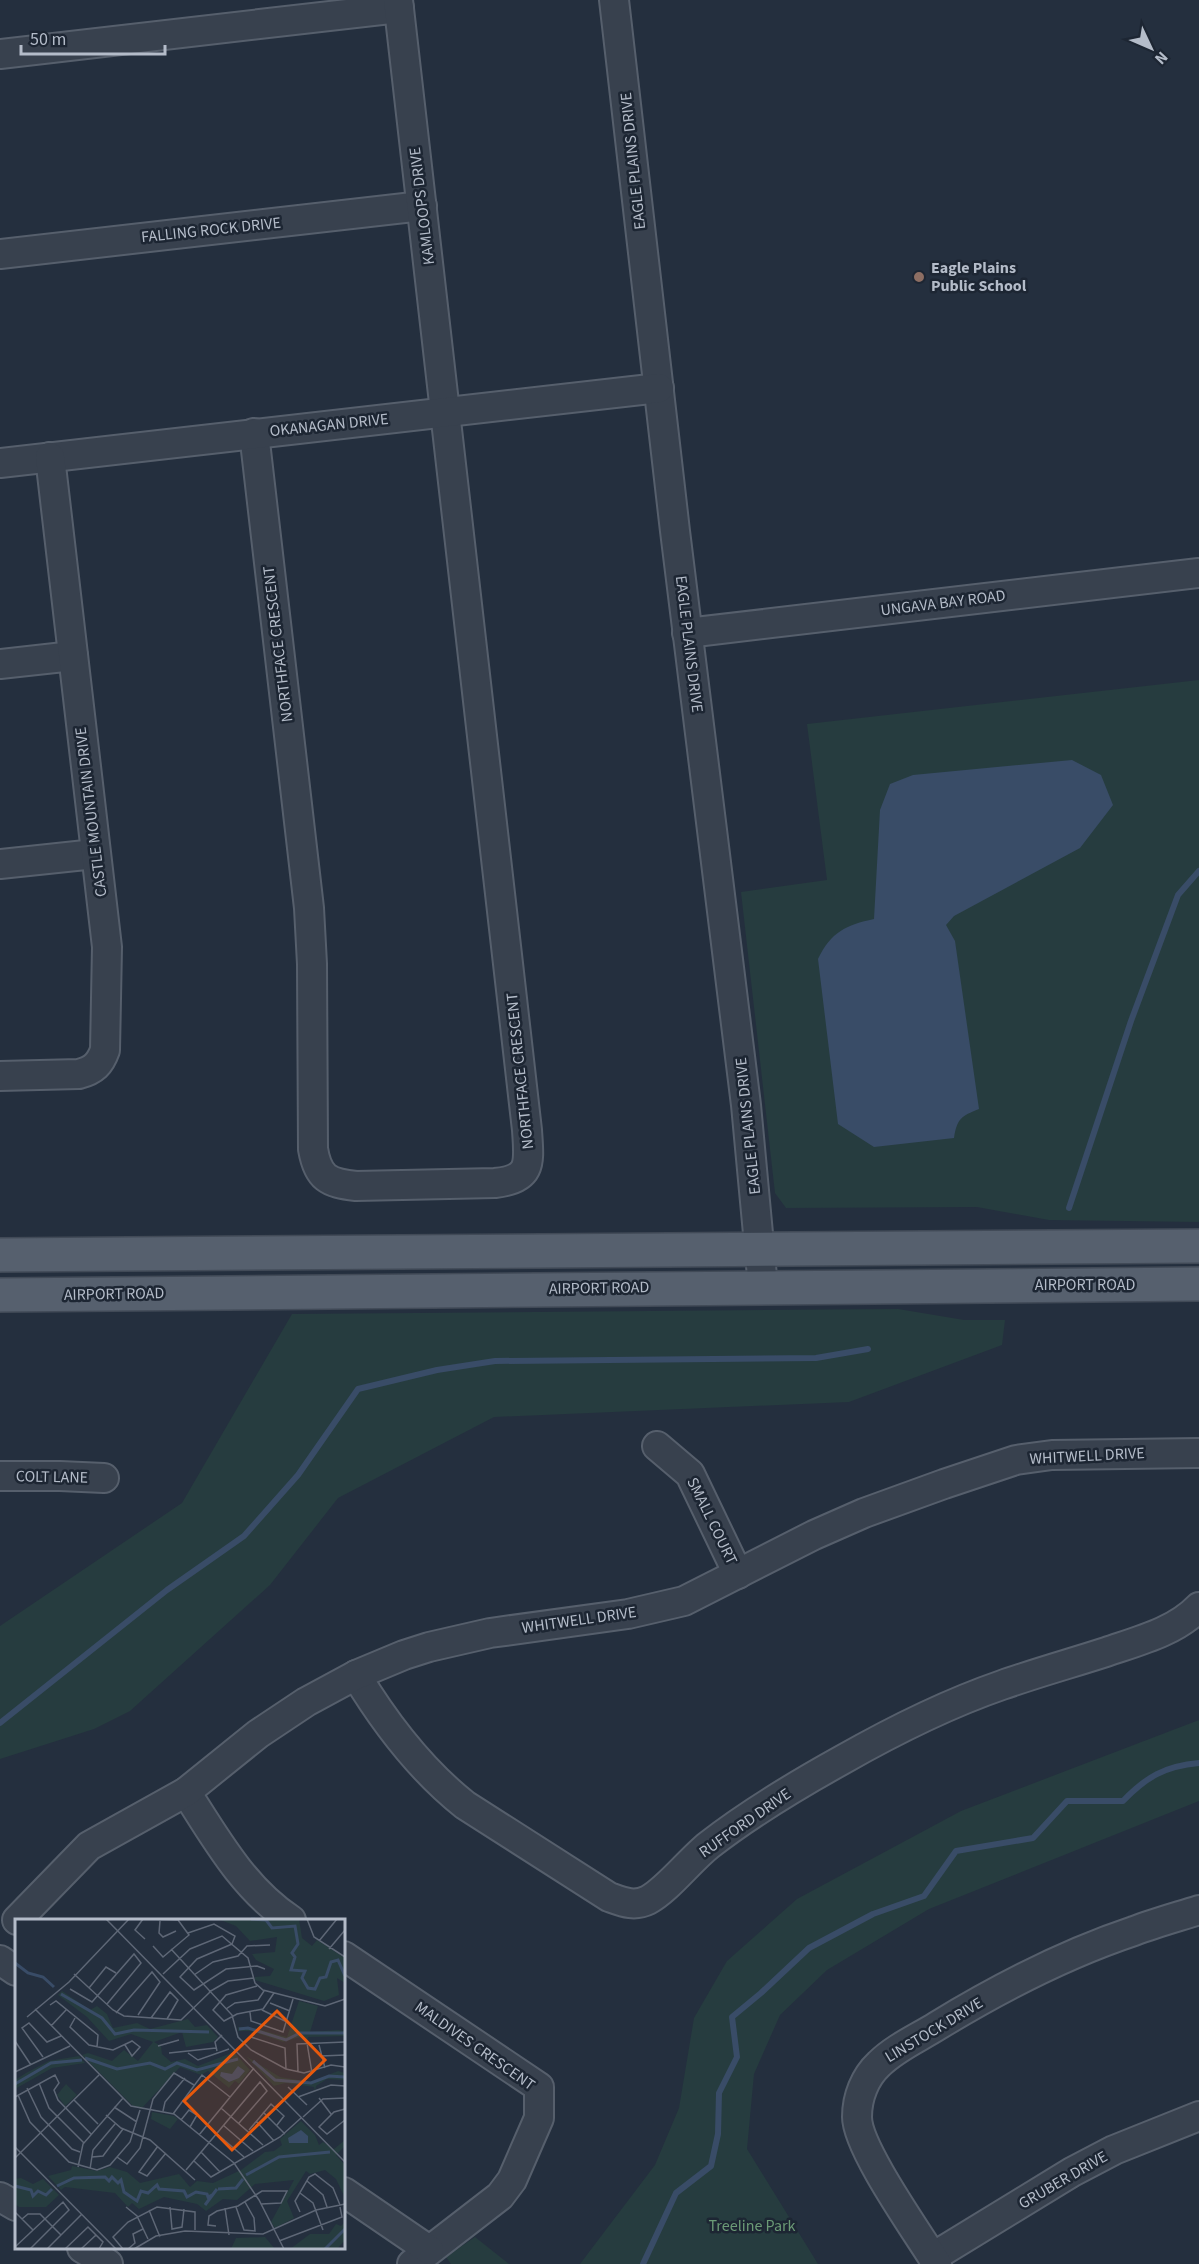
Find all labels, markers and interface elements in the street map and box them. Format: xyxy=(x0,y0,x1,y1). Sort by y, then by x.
scale bar xyxy=(21,18,165,56)
north arrow xyxy=(1121,18,1181,78)
text: 50 m xyxy=(30,27,66,52)
text: N xyxy=(1149,46,1173,69)
street label: EAGLE PLAINS DRIVE xyxy=(615,91,651,231)
street label: KAMLOOPS DRIVE xyxy=(404,146,440,266)
street label: FALLING ROCK DRIVE xyxy=(140,212,282,248)
place label: Eagle Plains Public School xyxy=(931,257,1027,297)
marker: Eagle Plains Public School xyxy=(912,270,926,284)
street label: OKANAGAN DRIVE xyxy=(269,408,389,442)
street label: NORTHFACE CRESCENT xyxy=(257,564,298,723)
street label: EAGLE PLAINS DRIVE xyxy=(670,574,708,714)
street label: UNGAVA BAY ROAD xyxy=(879,584,1007,622)
street label: CASTLE MOUNTAIN DRIVE xyxy=(70,726,112,898)
street label: NORTHFACE CRESCENT xyxy=(501,991,539,1150)
street label: EAGLE PLAINS DRIVE xyxy=(730,1056,766,1196)
street label: AIRPORT ROAD xyxy=(1035,1274,1135,1296)
street label: AIRPORT ROAD xyxy=(549,1276,650,1300)
street label: AIRPORT ROAD xyxy=(64,1282,165,1306)
street label: WHITWELL DRIVE xyxy=(1029,1442,1145,1470)
street label: COLT LANE xyxy=(16,1465,88,1489)
street label: SMALL COURT xyxy=(681,1474,743,1569)
street label: WHITWELL DRIVE xyxy=(520,1601,638,1639)
street label: RUFFORD DRIVE xyxy=(695,1783,795,1863)
inset map xyxy=(15,1919,345,2249)
street label: LINSTOCK DRIVE xyxy=(881,1992,987,2068)
street label: MALDIVES CRESCENT xyxy=(410,1996,540,2096)
street label: GRUBER DRIVE xyxy=(1015,2146,1111,2214)
park label: Treeline Park xyxy=(709,2215,796,2237)

